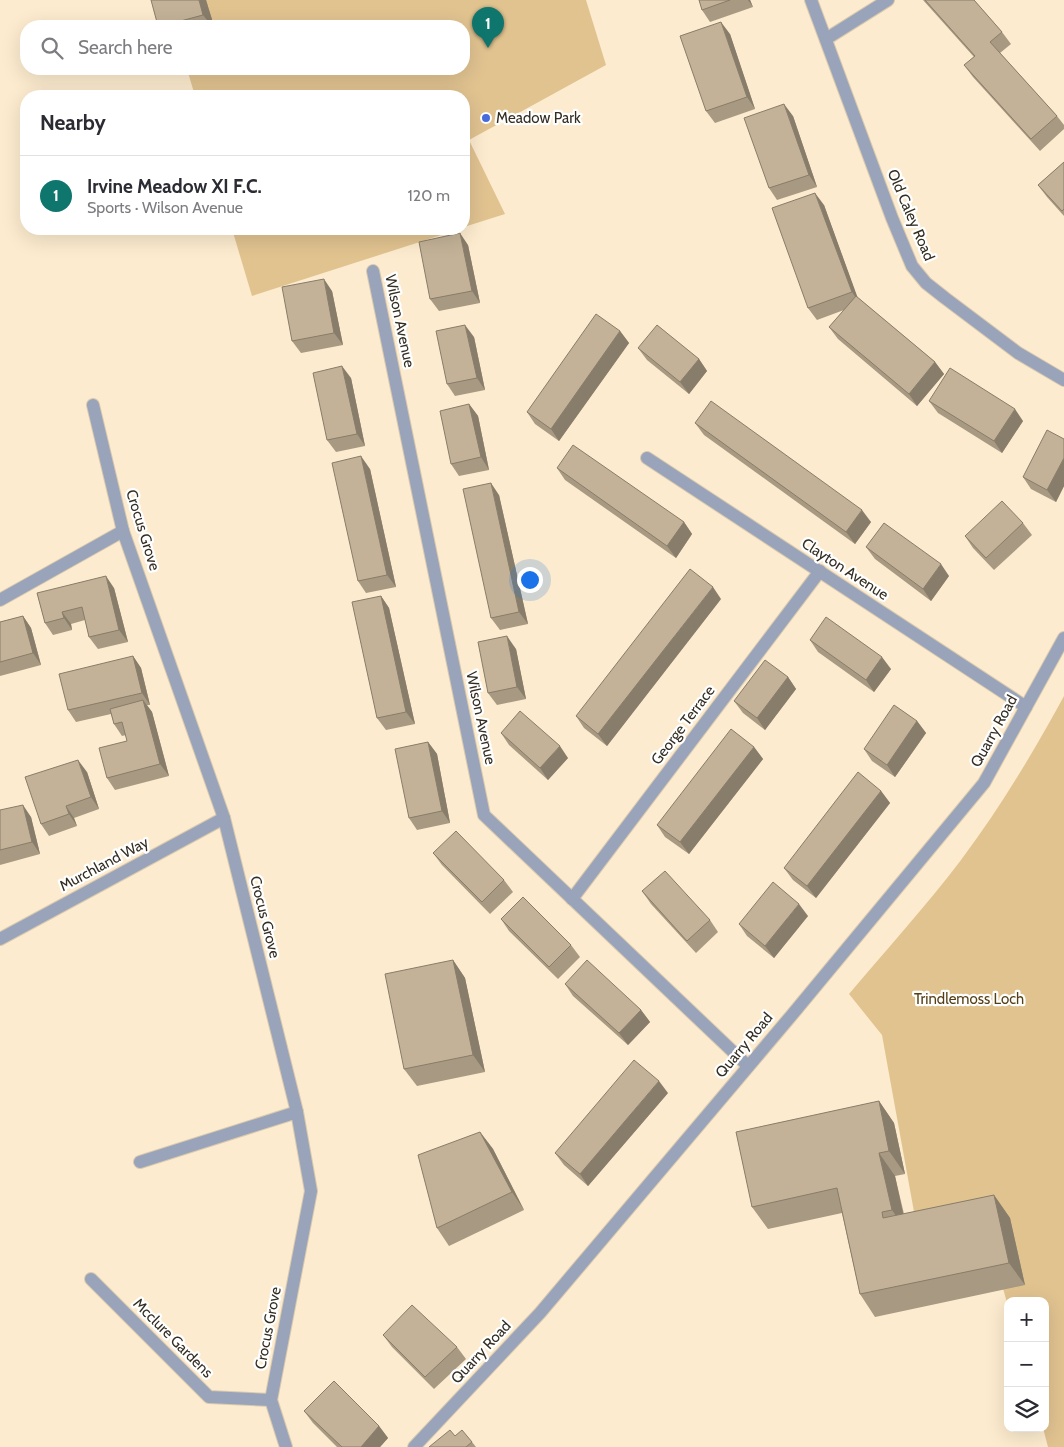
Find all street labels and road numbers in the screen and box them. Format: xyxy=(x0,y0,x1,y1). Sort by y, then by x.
street label: Old Caley Road xyxy=(884,167,938,263)
street label: Wilson Avenue xyxy=(381,273,419,369)
street label: Crocus Grove xyxy=(122,487,164,573)
street label: Clayton Avenue xyxy=(798,534,892,604)
street label: Wilson Avenue xyxy=(462,670,500,766)
street label: George Terrace xyxy=(647,682,719,768)
street label: Quarry Road xyxy=(967,692,1021,770)
street label: Murchland Way xyxy=(56,833,152,895)
street label: Crocus Grove xyxy=(246,874,284,960)
street label: Quarry Road xyxy=(712,1009,776,1081)
street label: Crocus Grove xyxy=(251,1285,285,1371)
street label: Mcclure Gardens xyxy=(130,1295,216,1381)
street label: Quarry Road xyxy=(447,1317,515,1387)

